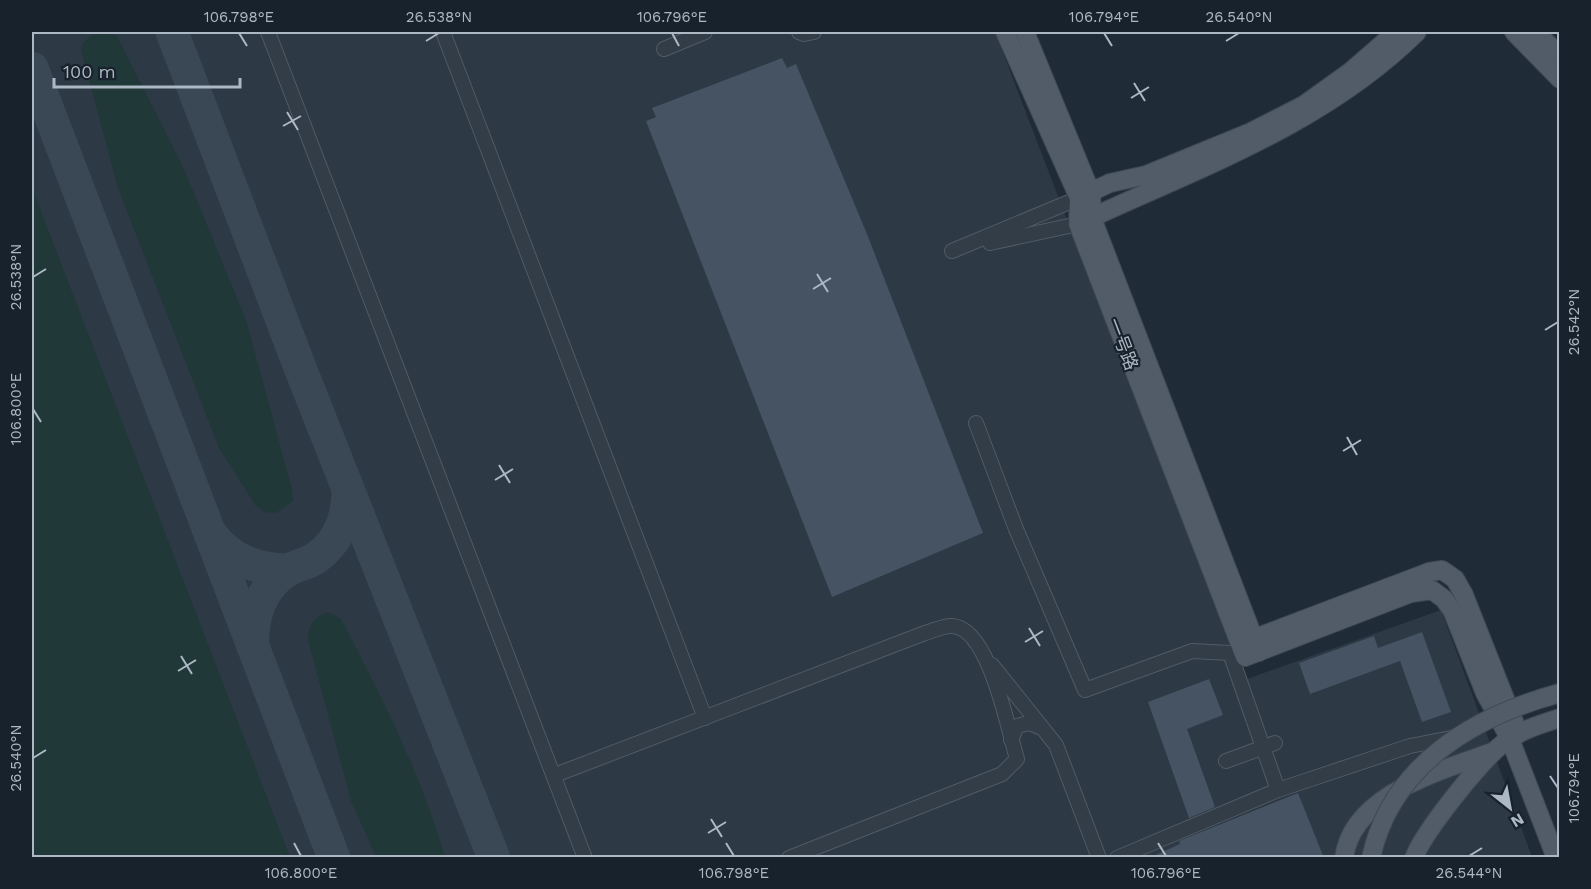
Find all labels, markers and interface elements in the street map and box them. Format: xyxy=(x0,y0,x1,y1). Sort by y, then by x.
text: 106.798°E xyxy=(204,8,274,26)
text: 26.538°N xyxy=(406,8,472,26)
text: 106.796°E xyxy=(637,8,707,26)
text: 106.794°E xyxy=(1069,8,1139,26)
text: 26.540°N xyxy=(1206,8,1273,26)
scale bar xyxy=(54,51,240,89)
text: 100 m xyxy=(63,61,116,82)
text: 26.538°N xyxy=(7,244,25,310)
text: 26.542°N xyxy=(1565,289,1583,355)
street label: 一号路 xyxy=(1104,315,1142,373)
text: 106.800°E xyxy=(7,373,25,445)
text: 26.540°N xyxy=(7,725,25,792)
text: 106.794°E xyxy=(1565,753,1583,823)
north arrow xyxy=(1480,778,1540,838)
text: N xyxy=(1507,809,1527,832)
text: 106.800°E xyxy=(265,864,337,882)
text: 106.798°E xyxy=(699,864,769,882)
text: 106.796°E xyxy=(1131,864,1201,882)
text: 26.544°N xyxy=(1436,864,1502,882)

